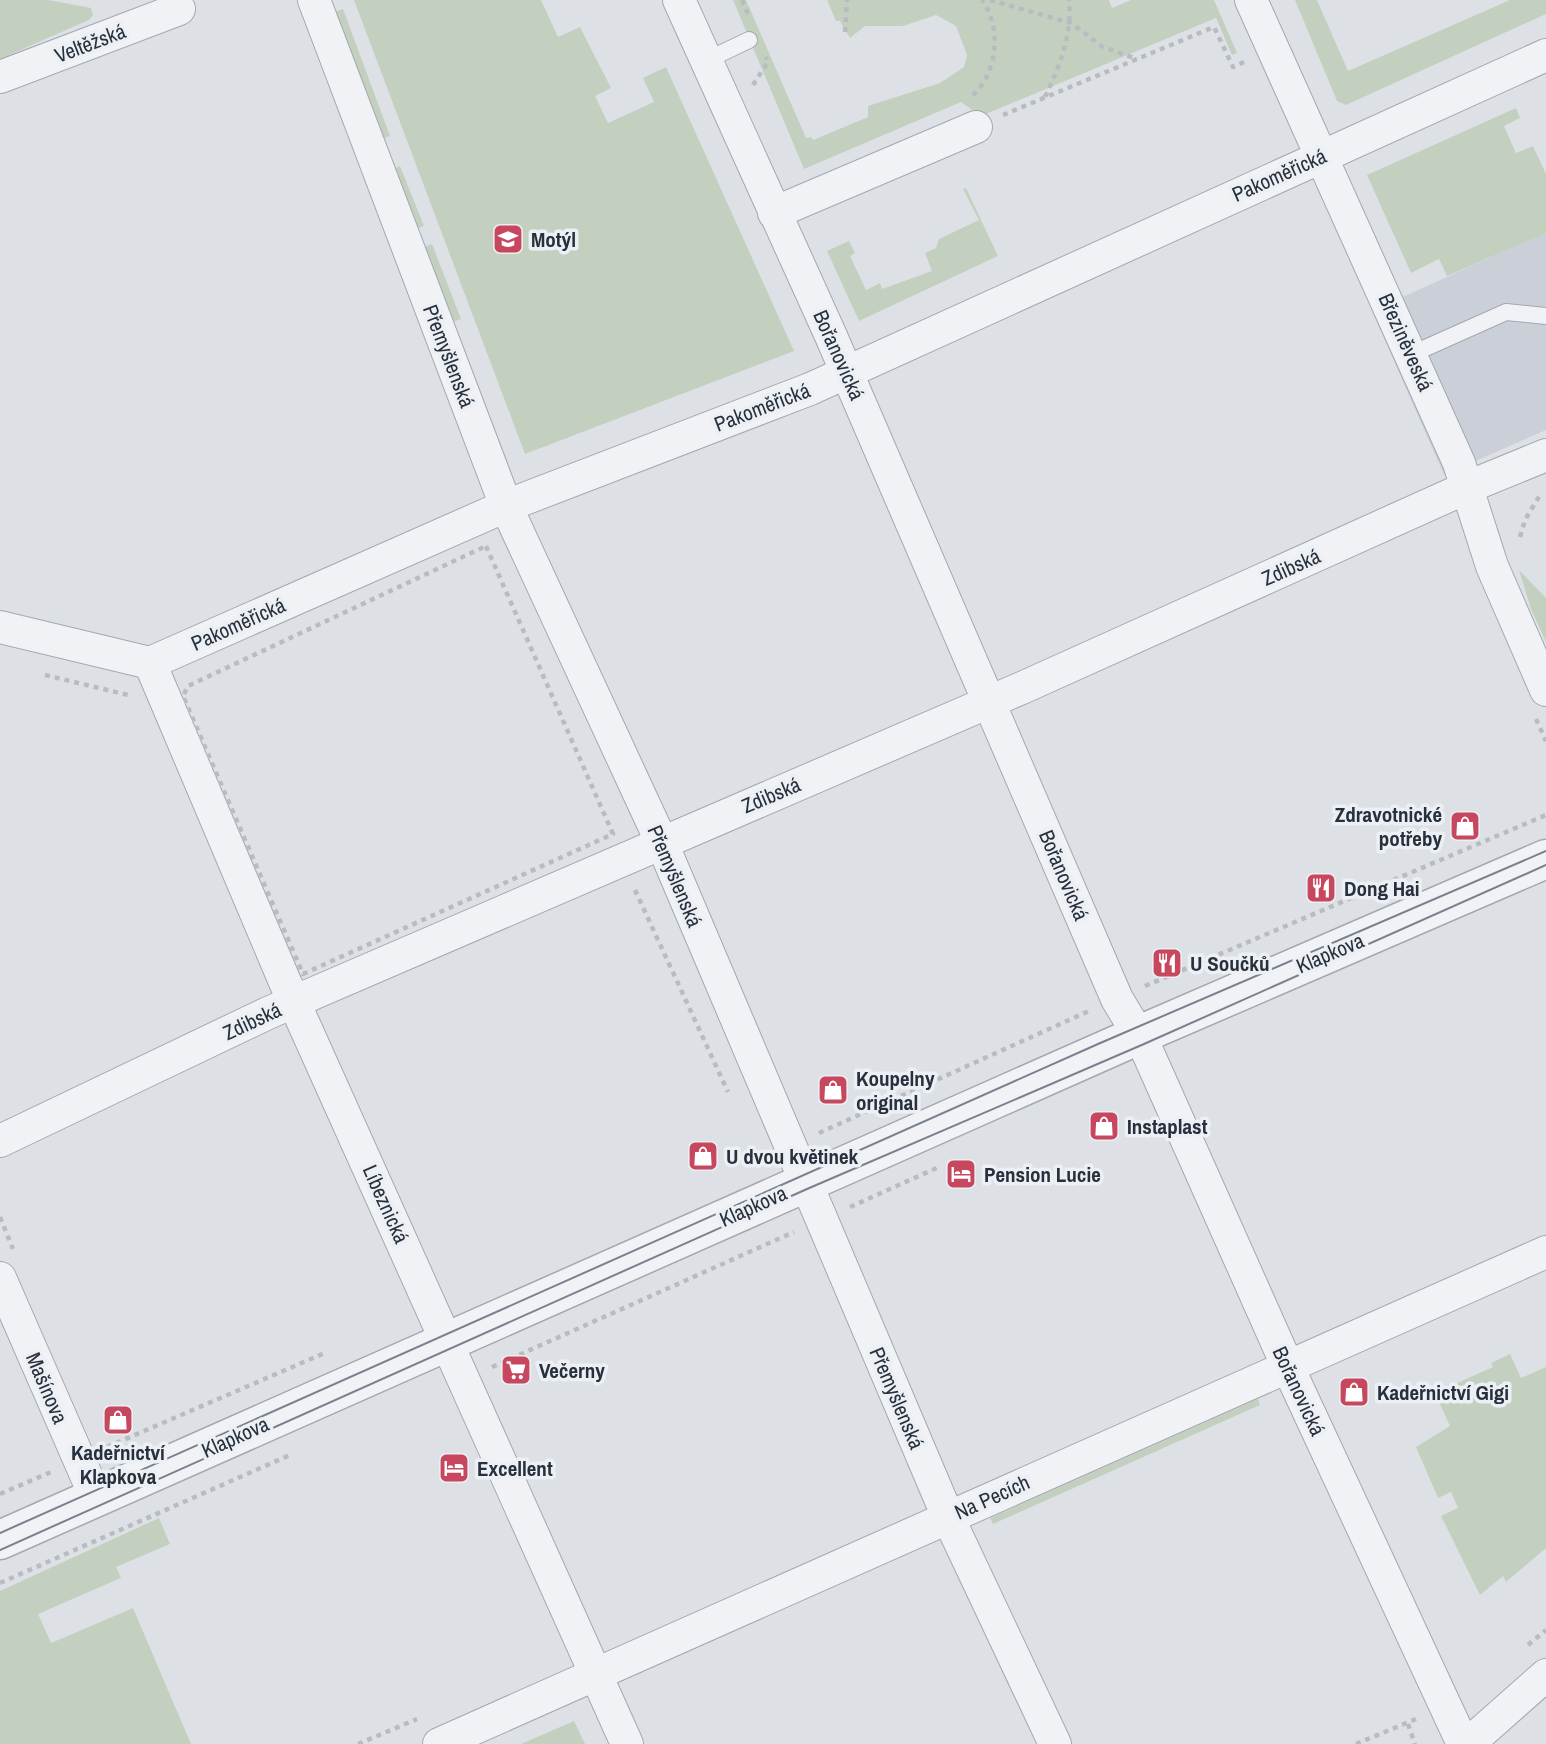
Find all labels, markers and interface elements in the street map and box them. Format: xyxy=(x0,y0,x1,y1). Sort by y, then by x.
street label: Veltěžská xyxy=(50,16,130,70)
street label: Pakoměřická xyxy=(1227,141,1331,209)
school or university icon: Motýl xyxy=(491,222,525,256)
place label: Motýl xyxy=(531,225,576,254)
street label: Březiněveská xyxy=(1372,288,1441,396)
street label: Přemyšlenská xyxy=(416,300,482,412)
street label: Bořanovická xyxy=(806,305,872,405)
street label: Pakoměřická xyxy=(710,375,814,439)
street label: Zdibská xyxy=(1257,541,1325,593)
street label: Pakoměřická xyxy=(186,590,290,658)
street label: Zdibská xyxy=(737,770,805,820)
place label: Zdravotnické potřeby xyxy=(1335,800,1442,853)
shop icon: Zdravotnické potřeby xyxy=(1448,809,1482,843)
street label: Přemyšlenská xyxy=(641,821,710,932)
street label: Bořanovická xyxy=(1032,825,1096,925)
restaurant icon: Dong Hai xyxy=(1304,871,1338,905)
place label: Dong Hai xyxy=(1344,874,1420,903)
street label: Klapkova xyxy=(1292,926,1369,980)
restaurant icon: U Součků xyxy=(1150,946,1184,980)
place label: U Součků xyxy=(1190,949,1269,978)
street label: Zdibská xyxy=(218,995,286,1047)
place label: Koupelny original xyxy=(856,1064,935,1117)
shop icon: Koupelny original xyxy=(816,1073,850,1107)
shop icon: Instaplast xyxy=(1087,1109,1121,1143)
place label: Instaplast xyxy=(1127,1112,1208,1141)
shop icon: U dvou květinek xyxy=(686,1139,720,1173)
place label: U dvou květinek xyxy=(726,1142,858,1171)
hotel icon: Pension Lucie xyxy=(944,1157,978,1191)
street label: Líbeznická xyxy=(356,1160,416,1248)
place label: Pension Lucie xyxy=(984,1160,1101,1189)
street label: Klapkova xyxy=(715,1178,792,1234)
street label: Bořanovická xyxy=(1266,1341,1333,1441)
street label: Přemyšlenská xyxy=(863,1343,932,1454)
street label: Mašínova xyxy=(19,1348,75,1428)
supermarket icon: Večerny xyxy=(499,1353,533,1387)
place label: Večerny xyxy=(539,1356,605,1385)
shop icon: Kadeřnictví Gigi xyxy=(1337,1375,1371,1409)
place label: Kadeřnictví Gigi xyxy=(1377,1378,1509,1407)
shop icon: Kadeřnictví Klapkova xyxy=(101,1403,135,1437)
street label: Klapkova xyxy=(197,1409,274,1465)
place label: Kadeřnictví Klapkova xyxy=(71,1438,166,1491)
hotel icon: Excellent xyxy=(437,1451,471,1485)
place label: Excellent xyxy=(477,1454,553,1483)
street label: Na Pecích xyxy=(950,1468,1034,1526)

